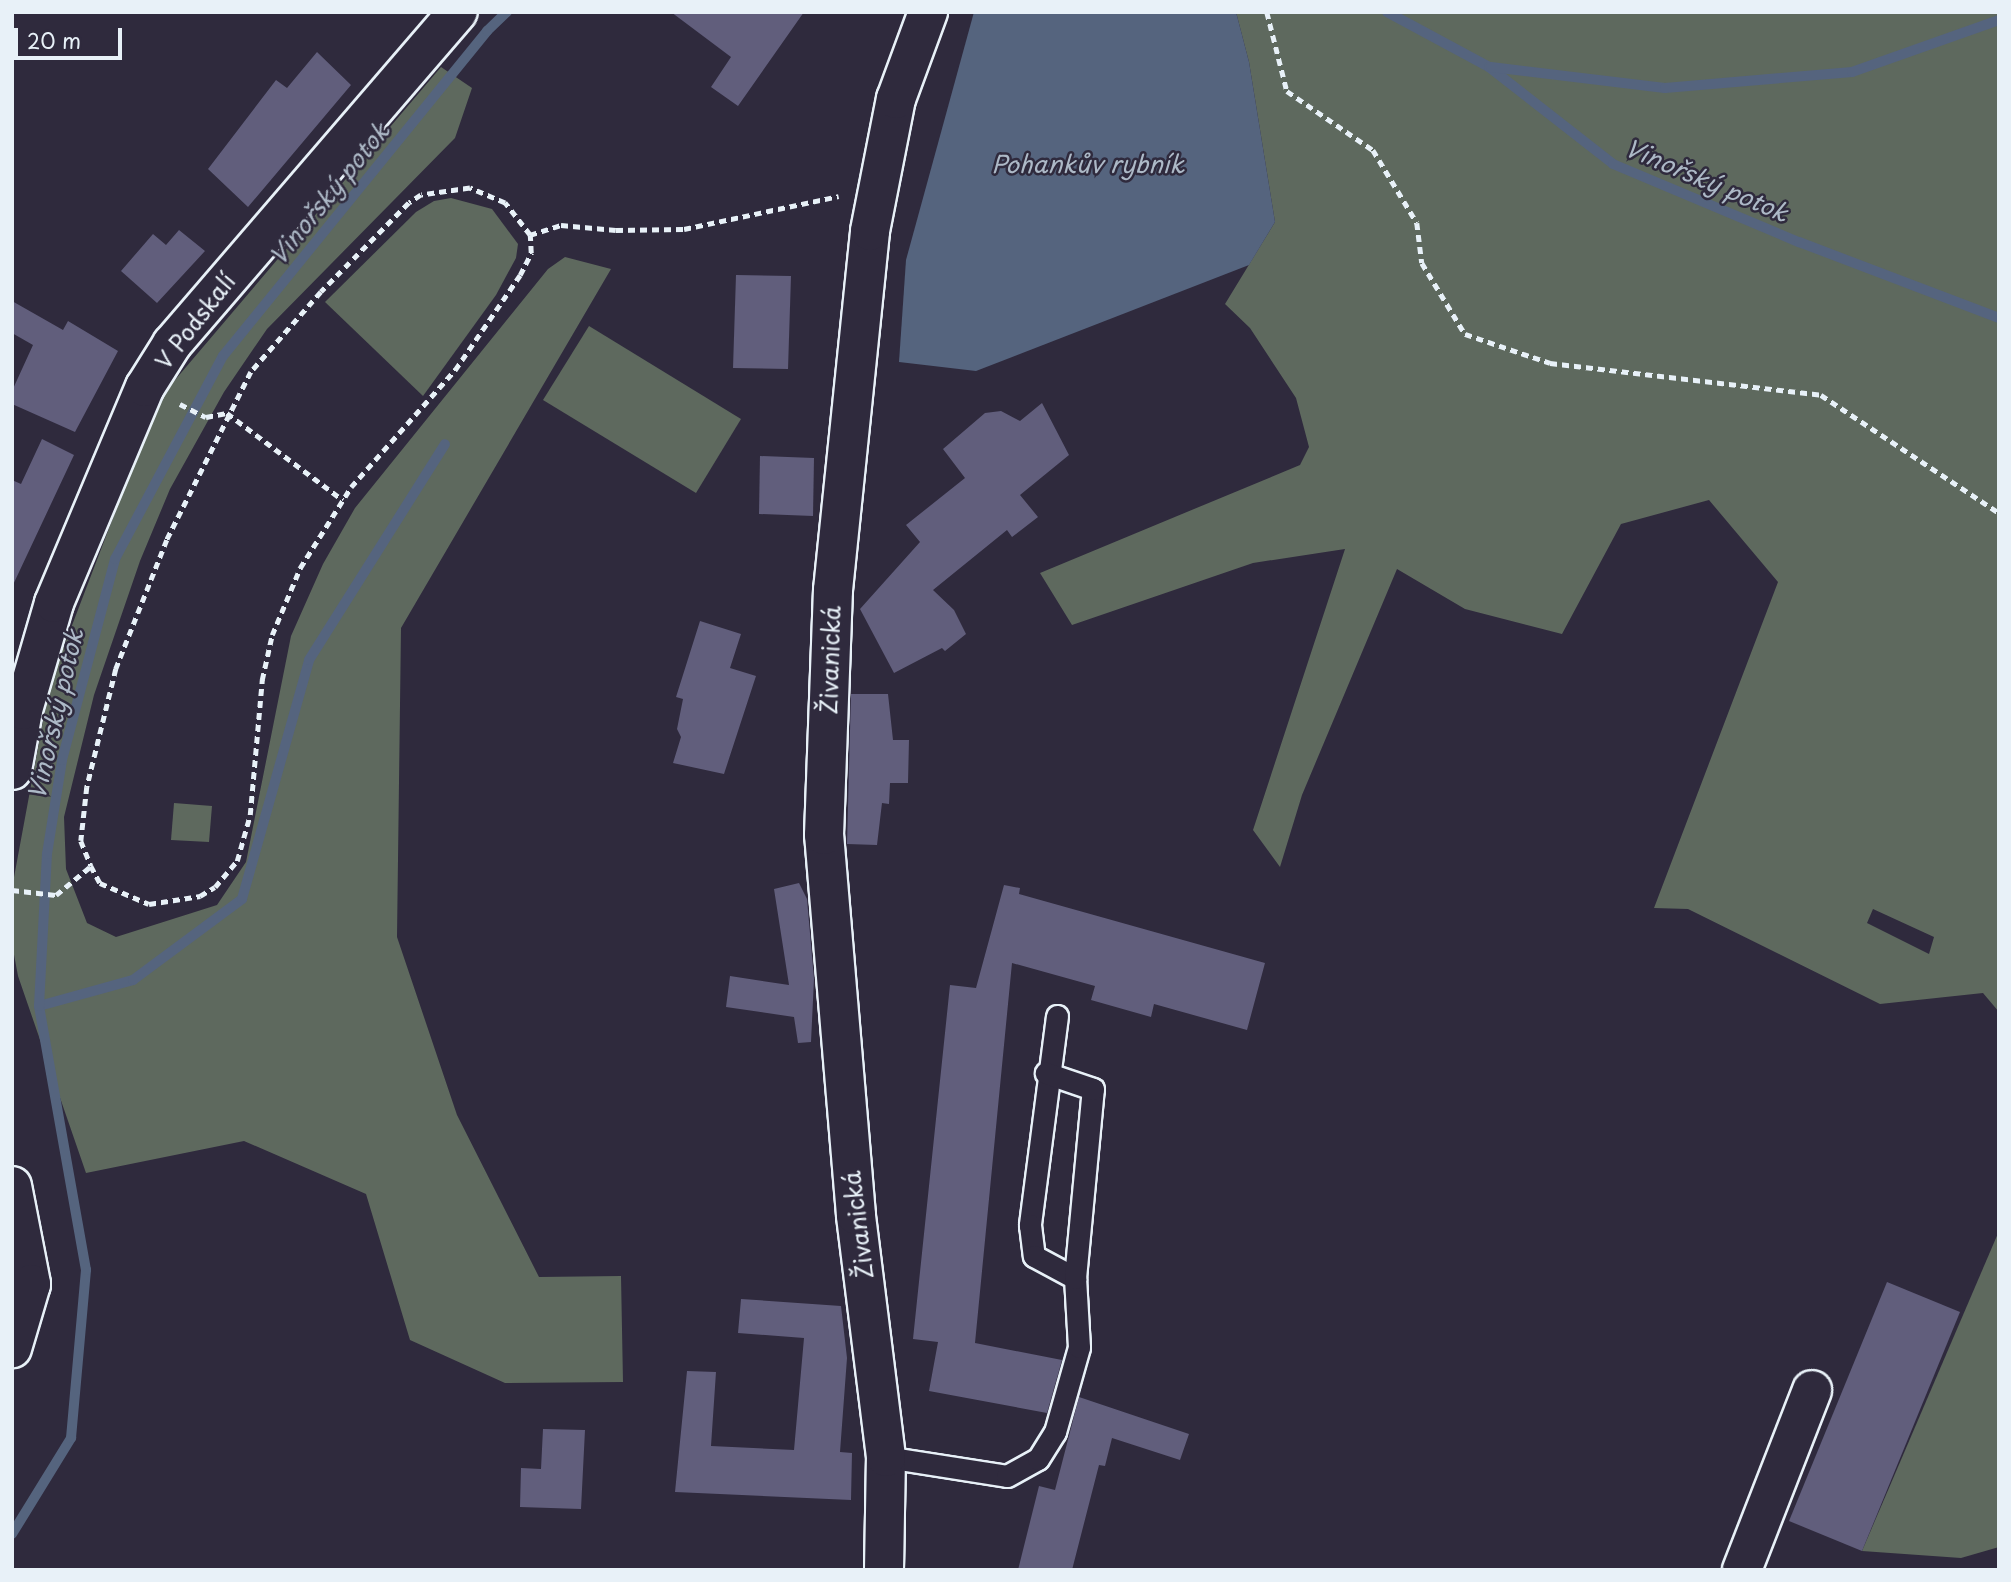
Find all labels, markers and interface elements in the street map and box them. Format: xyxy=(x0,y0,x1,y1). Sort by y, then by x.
scale bar xyxy=(18,14,126,58)
text: 20 m xyxy=(27,24,81,56)
water label: Vinořský potok xyxy=(263,116,395,270)
water label: Vinořský potok xyxy=(1620,132,1794,228)
water label: Pohankův rybník xyxy=(991,150,1185,178)
street label: V Podskalí xyxy=(149,267,241,375)
street label: Živanická xyxy=(814,605,846,715)
water label: Vinořský potok xyxy=(21,625,89,803)
street label: Živanická xyxy=(838,1169,878,1281)

